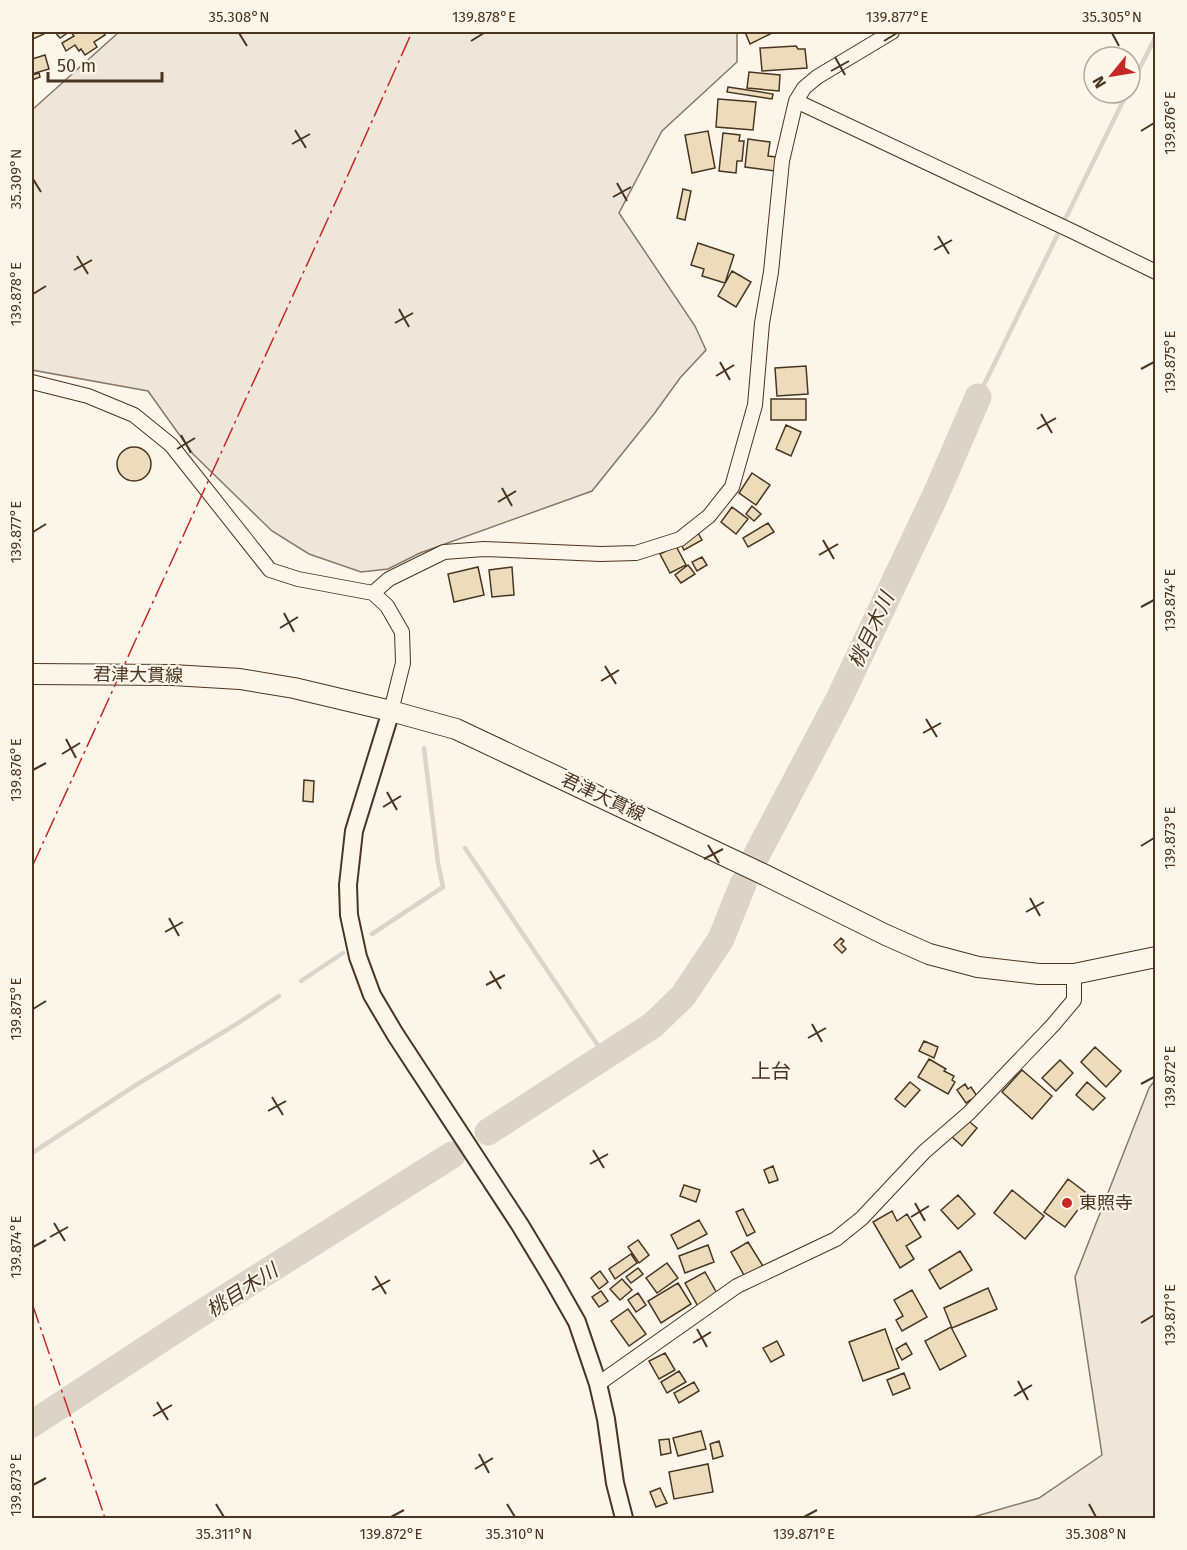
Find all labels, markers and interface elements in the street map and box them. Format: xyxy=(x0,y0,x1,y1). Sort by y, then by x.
text: 35.308°N xyxy=(209,8,269,26)
text: 139.878°E xyxy=(452,8,516,26)
text: 139.877°E xyxy=(866,8,928,26)
text: 35.305°N xyxy=(1082,8,1142,26)
scale bar xyxy=(48,45,162,83)
north arrow xyxy=(1082,45,1142,105)
text: 50 m xyxy=(57,55,96,77)
text: N xyxy=(1089,73,1110,92)
text: 139.876°E xyxy=(1161,91,1179,155)
text: 35.309°N xyxy=(7,149,25,209)
text: 139.878°E xyxy=(7,262,25,326)
text: 139.875°E xyxy=(1161,331,1179,394)
text: 139.877°E xyxy=(7,501,25,563)
text: 139.874°E xyxy=(1161,568,1179,632)
water label: 桃目木川 xyxy=(843,587,900,671)
street label: 君津大貫線 xyxy=(93,663,183,687)
text: 139.876°E xyxy=(7,738,25,802)
street label: 君津大貫線 xyxy=(558,768,648,826)
text: 139.873°E xyxy=(1161,806,1179,870)
text: 139.875°E xyxy=(7,978,25,1041)
text: 139.872°E xyxy=(1161,1045,1179,1109)
district label: 上台 xyxy=(751,1059,791,1083)
place label: 東照寺 xyxy=(1079,1192,1133,1214)
marker: 東照寺 xyxy=(1060,1196,1074,1210)
text: 139.874°E xyxy=(7,1215,25,1279)
water label: 桃目木川 xyxy=(202,1257,284,1322)
text: 139.871°E xyxy=(1161,1284,1179,1346)
text: 139.873°E xyxy=(7,1453,25,1517)
text: 35.311°N xyxy=(196,1525,252,1543)
text: 139.872°E xyxy=(359,1525,423,1543)
text: 35.310°N xyxy=(486,1525,544,1543)
text: 139.871°E xyxy=(773,1525,835,1543)
text: 35.308°N xyxy=(1066,1525,1126,1543)

